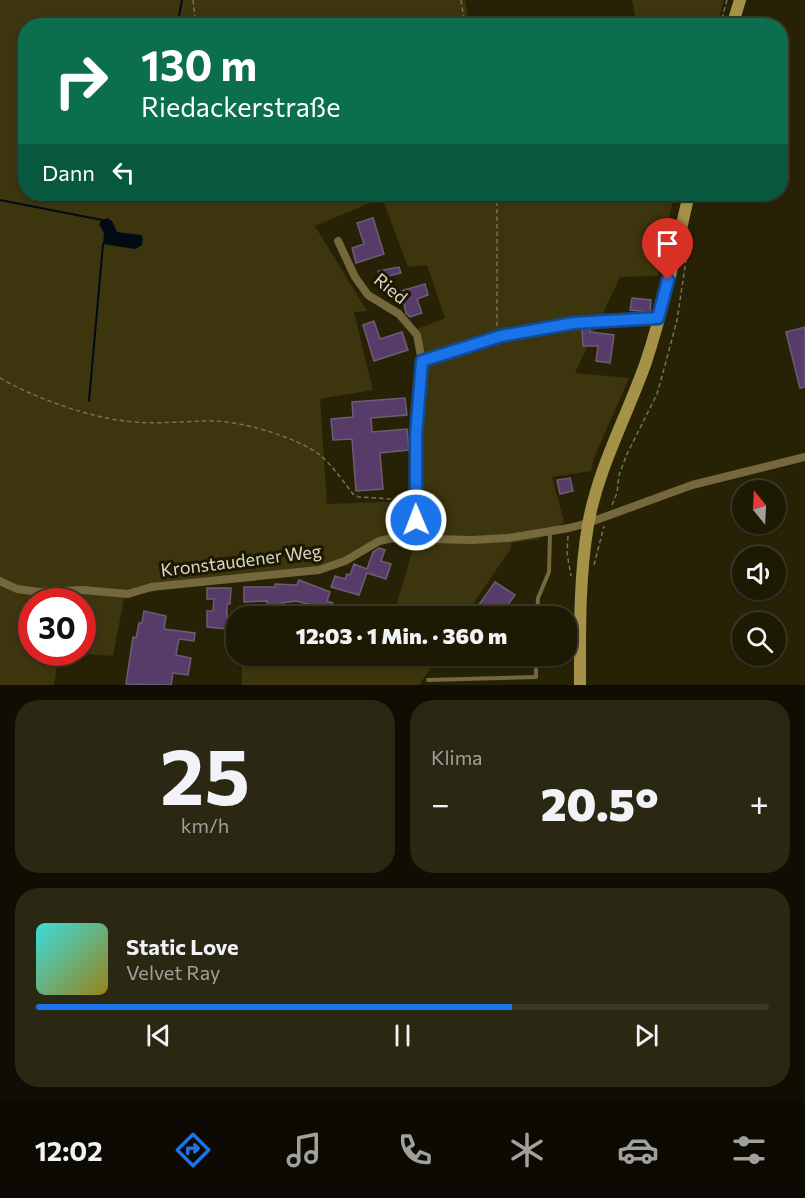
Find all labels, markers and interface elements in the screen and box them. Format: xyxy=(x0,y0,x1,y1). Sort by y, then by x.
text: 130 m xyxy=(141,38,257,90)
icon: right xyxy=(42,42,120,120)
text: Riedackerstraße xyxy=(141,90,340,123)
icon: left xyxy=(107,156,140,189)
text: Dann xyxy=(42,159,95,186)
pin xyxy=(642,218,693,280)
icon: arrive xyxy=(651,227,684,260)
street label: Ried xyxy=(370,268,412,308)
north arrow xyxy=(732,480,786,534)
map controls xyxy=(732,480,786,666)
position arrow xyxy=(384,488,448,552)
street label: Kronstaudener Weg xyxy=(159,539,323,581)
button: sound xyxy=(732,546,786,600)
speed limit sign: 30 xyxy=(18,588,96,666)
button: search xyxy=(732,612,786,666)
text: 12:03 · 1 Min. · 360 m xyxy=(296,622,507,649)
text: 25 xyxy=(160,726,250,821)
text: Klima xyxy=(431,745,483,769)
text: 20.5° xyxy=(541,775,659,830)
text: − xyxy=(431,782,450,823)
text: + xyxy=(750,782,769,823)
text: km/h xyxy=(181,813,229,837)
text: Static Love xyxy=(126,933,239,960)
text: Velvet Ray xyxy=(126,960,220,984)
icon: previous xyxy=(142,1019,175,1052)
icon: pause xyxy=(386,1019,419,1052)
icon: next xyxy=(630,1019,663,1052)
icon: directions xyxy=(172,1129,214,1171)
icon: music xyxy=(283,1129,325,1171)
icon: phone xyxy=(394,1129,436,1171)
icon: climate xyxy=(506,1129,548,1171)
icon: car xyxy=(617,1129,659,1171)
icon: filters xyxy=(728,1129,770,1171)
text: 12:02 xyxy=(35,1134,103,1167)

